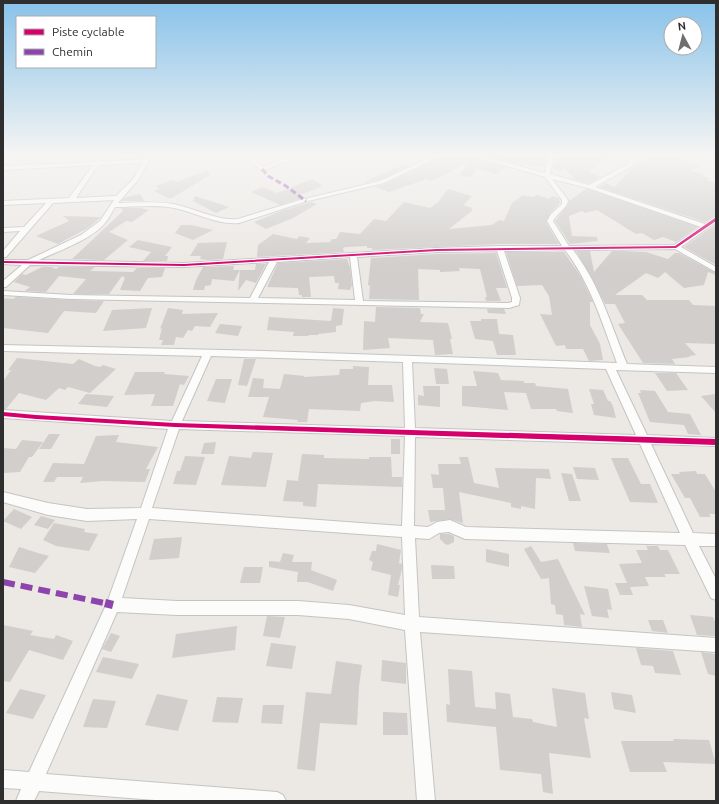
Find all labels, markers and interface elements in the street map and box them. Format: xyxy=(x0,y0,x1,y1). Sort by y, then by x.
legend xyxy=(16,16,156,68)
north arrow xyxy=(663,16,703,56)
text: N xyxy=(677,20,687,33)
text: Piste cyclable xyxy=(52,25,125,38)
text: Chemin xyxy=(52,45,93,58)

